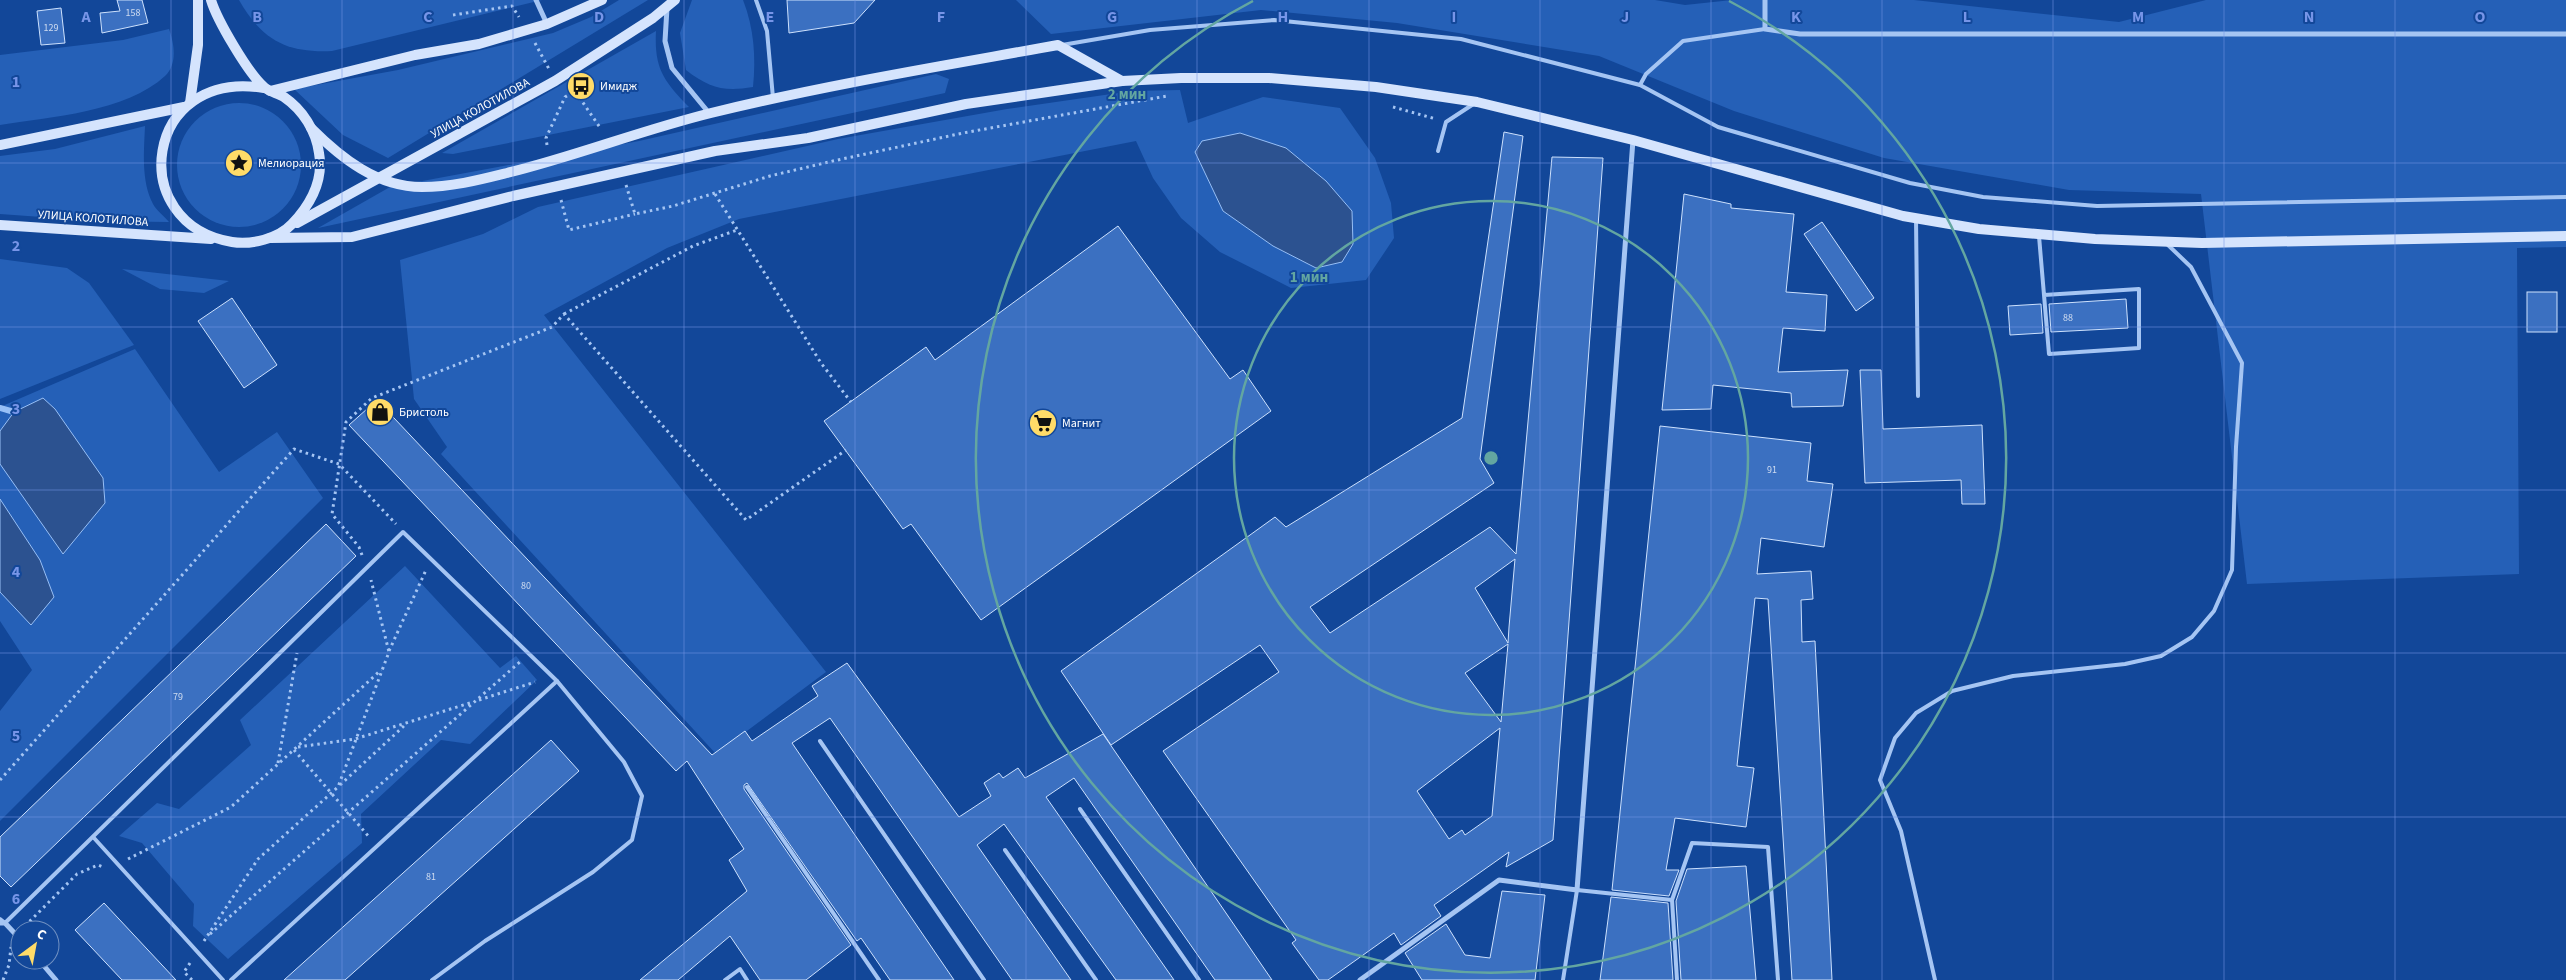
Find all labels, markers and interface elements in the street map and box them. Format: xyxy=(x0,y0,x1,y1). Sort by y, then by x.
text: A xyxy=(80,6,91,28)
house number: 158 xyxy=(126,6,140,20)
text: B xyxy=(252,6,262,28)
text: C xyxy=(423,6,433,28)
text: D xyxy=(594,6,604,28)
text: E xyxy=(766,6,774,28)
text: F xyxy=(937,6,945,28)
text: G xyxy=(1107,6,1117,28)
text: H xyxy=(1278,6,1288,28)
text: I xyxy=(1452,6,1456,28)
text: J xyxy=(1621,6,1629,28)
text: K xyxy=(1791,6,1801,28)
text: L xyxy=(1963,6,1971,28)
text: M xyxy=(2132,6,2144,28)
text: N xyxy=(2304,6,2314,28)
text: O xyxy=(2475,6,2486,28)
house number: 129 xyxy=(44,21,58,35)
text: 1 xyxy=(12,71,20,93)
bus stop icon: Имидж xyxy=(566,71,596,101)
street label: УЛИЦА КОЛОТИЛОВА xyxy=(428,74,533,143)
place label: Имидж xyxy=(600,78,638,95)
text: 2 мин xyxy=(1108,84,1146,105)
place icon: Мелиорация xyxy=(224,148,254,178)
place label: Мелиорация xyxy=(258,155,325,172)
street label: УЛИЦА КОЛОТИЛОВА xyxy=(37,206,149,231)
text: 2 xyxy=(12,235,20,257)
text: 1 мин xyxy=(1290,267,1328,288)
house number: 88 xyxy=(2063,311,2073,325)
shop icon: Бристоль xyxy=(365,397,395,427)
text: 3 xyxy=(12,398,20,420)
place label: Бристоль xyxy=(399,404,449,421)
supermarket icon: Магнит xyxy=(1028,408,1058,438)
place label: Магнит xyxy=(1062,415,1101,432)
centre of rings xyxy=(1482,449,1500,467)
house number: 91 xyxy=(1767,463,1777,477)
text: 4 xyxy=(12,561,21,583)
house number: 80 xyxy=(521,579,531,593)
house number: 79 xyxy=(173,690,183,704)
text: 5 xyxy=(12,725,20,747)
house number: 81 xyxy=(426,870,436,884)
text: 6 xyxy=(12,888,20,910)
north arrow xyxy=(10,920,60,970)
text: С xyxy=(33,924,50,945)

